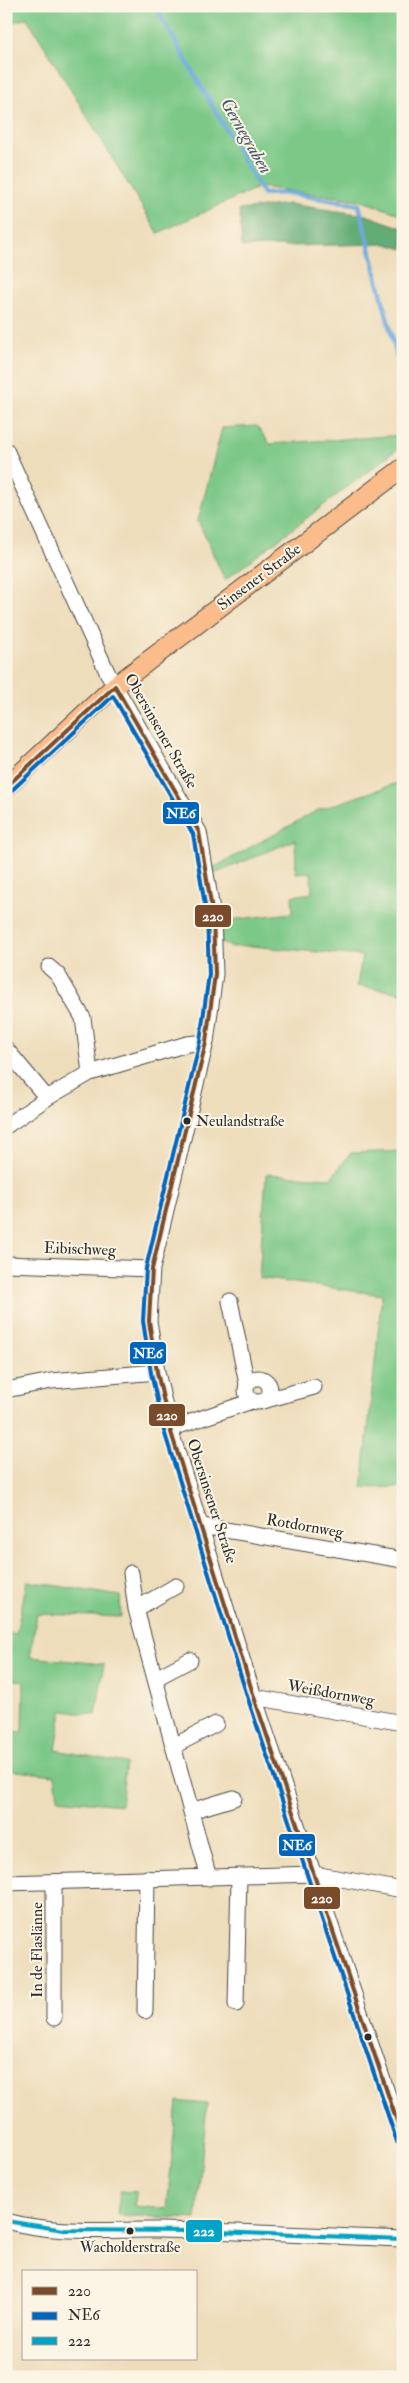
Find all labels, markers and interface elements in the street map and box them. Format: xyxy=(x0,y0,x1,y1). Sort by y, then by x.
water label: Gernegraben xyxy=(215,94,277,178)
street label: Sinsener Straße xyxy=(213,539,305,615)
street label: Obersinsener Straße xyxy=(120,670,202,793)
line badge: NE6 xyxy=(162,801,200,825)
text: NE6 xyxy=(165,805,197,822)
line badge: 220 xyxy=(194,904,232,928)
text: 220 xyxy=(202,908,224,925)
place label: Neulandstraße xyxy=(196,1112,284,1131)
marker: Neulandstraße xyxy=(182,1116,192,1126)
street label: Eibischweg xyxy=(44,1238,118,1260)
line badge: NE6 xyxy=(129,1341,167,1365)
text: NE6 xyxy=(132,1345,164,1362)
line badge: 220 xyxy=(148,1403,186,1427)
text: 220 xyxy=(156,1407,178,1424)
street label: Obersinsener Straße xyxy=(182,1436,242,1566)
street label: Rotdornweg xyxy=(265,1509,346,1543)
street label: Weißdornweg xyxy=(285,1675,377,1711)
line badge: NE6 xyxy=(278,1833,316,1857)
text: NE6 xyxy=(281,1837,313,1854)
line badge: 220 xyxy=(303,1886,341,1910)
text: 220 xyxy=(311,1890,333,1907)
street label: In de Flaslänne xyxy=(27,1902,47,1998)
unlabelled marker xyxy=(363,2032,373,2042)
line badge: 222 xyxy=(185,2219,223,2243)
text: 222 xyxy=(193,2223,215,2240)
marker: Wacholderstraße xyxy=(125,2226,135,2236)
place label: Wacholderstraße xyxy=(79,2238,180,2257)
legend xyxy=(22,2270,198,2360)
text: 220 xyxy=(68,2282,91,2301)
text: NE6 xyxy=(68,2306,101,2325)
text: 222 xyxy=(68,2332,91,2351)

